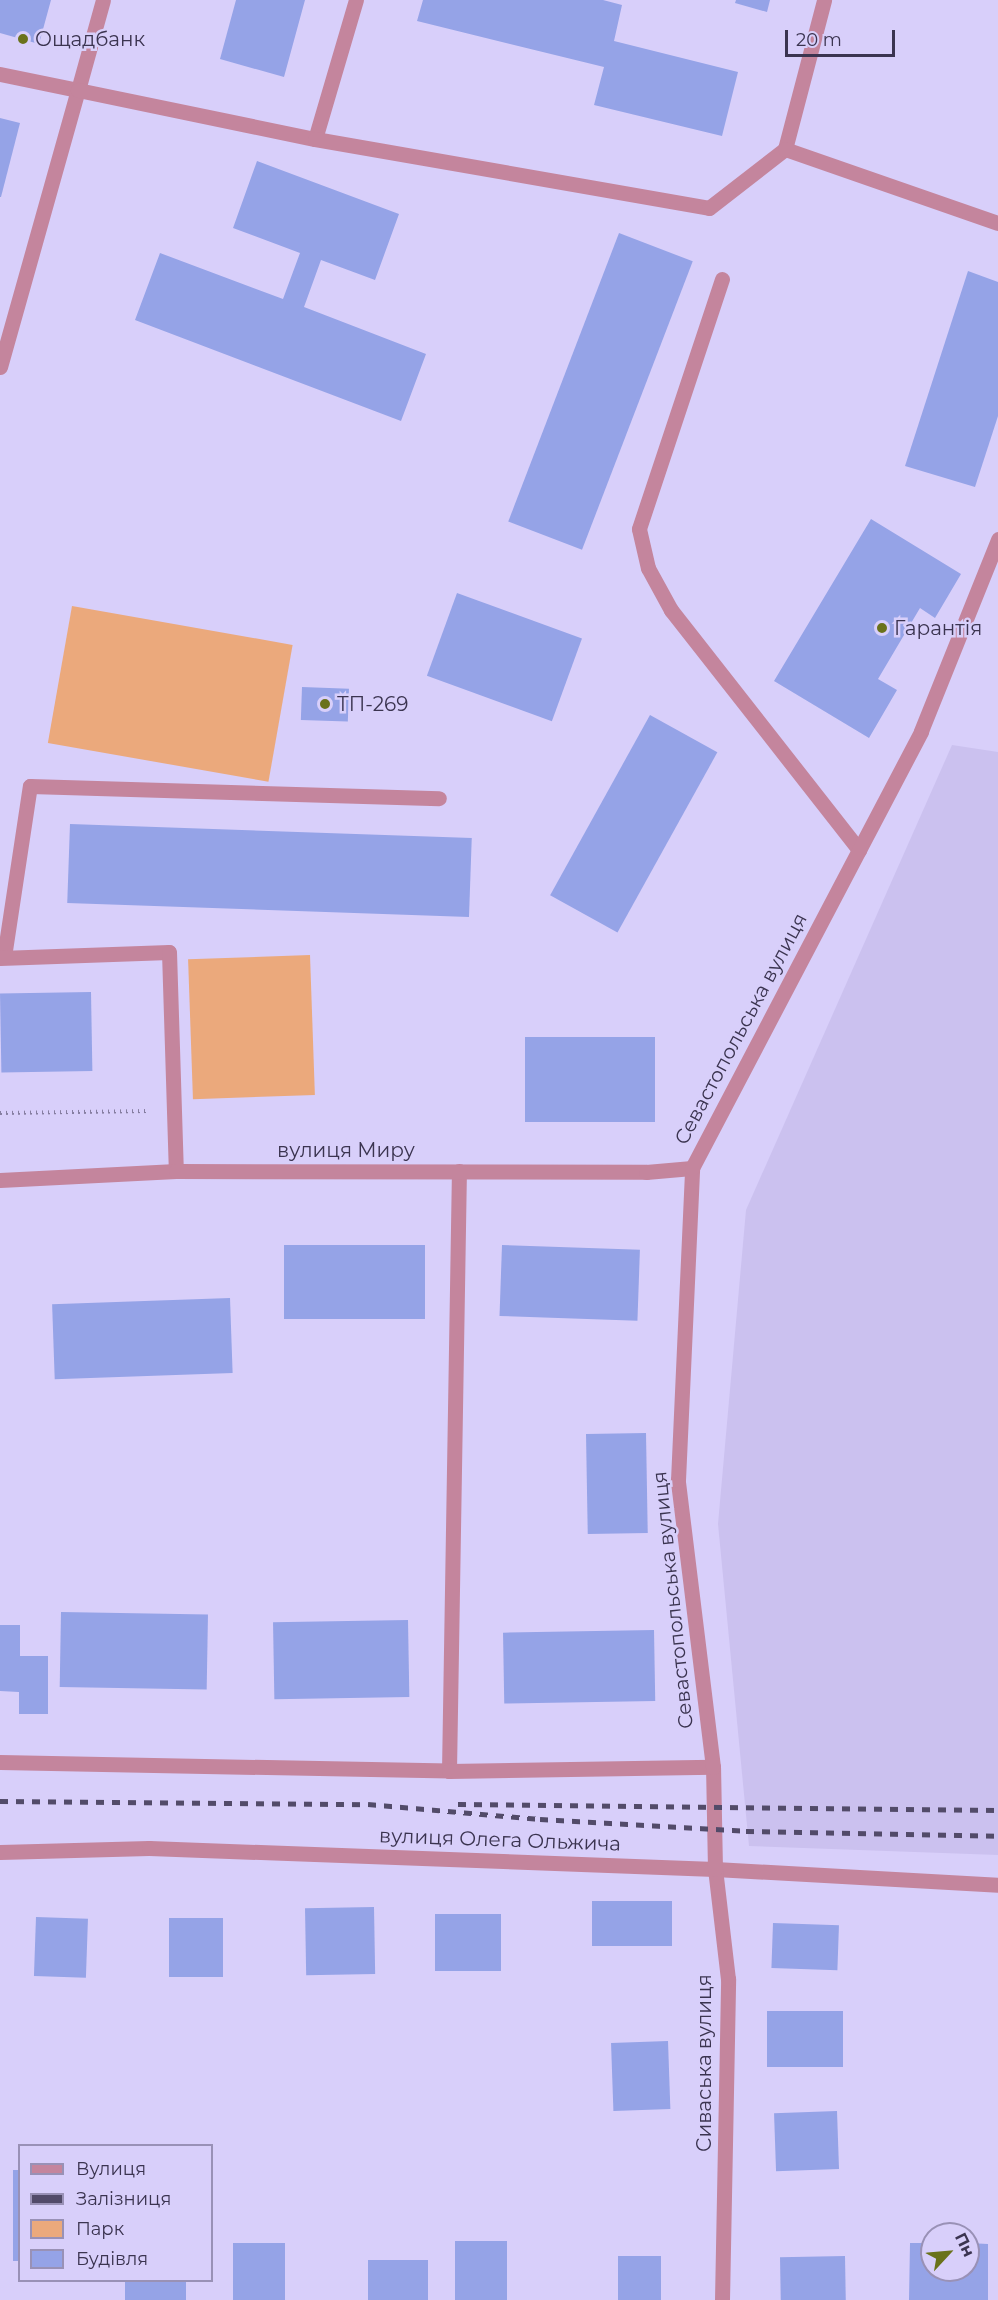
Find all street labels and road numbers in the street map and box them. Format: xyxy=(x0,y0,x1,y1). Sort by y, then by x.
street label: Севастопольська вулиця xyxy=(670,909,812,1149)
street label: вулиця Миру xyxy=(277,1138,415,1162)
street label: Севастопольська вулиця xyxy=(648,1470,698,1730)
street label: вулиця Олега Ольжича xyxy=(379,1824,621,1856)
street label: Сиваська вулиця xyxy=(692,1974,716,2152)

